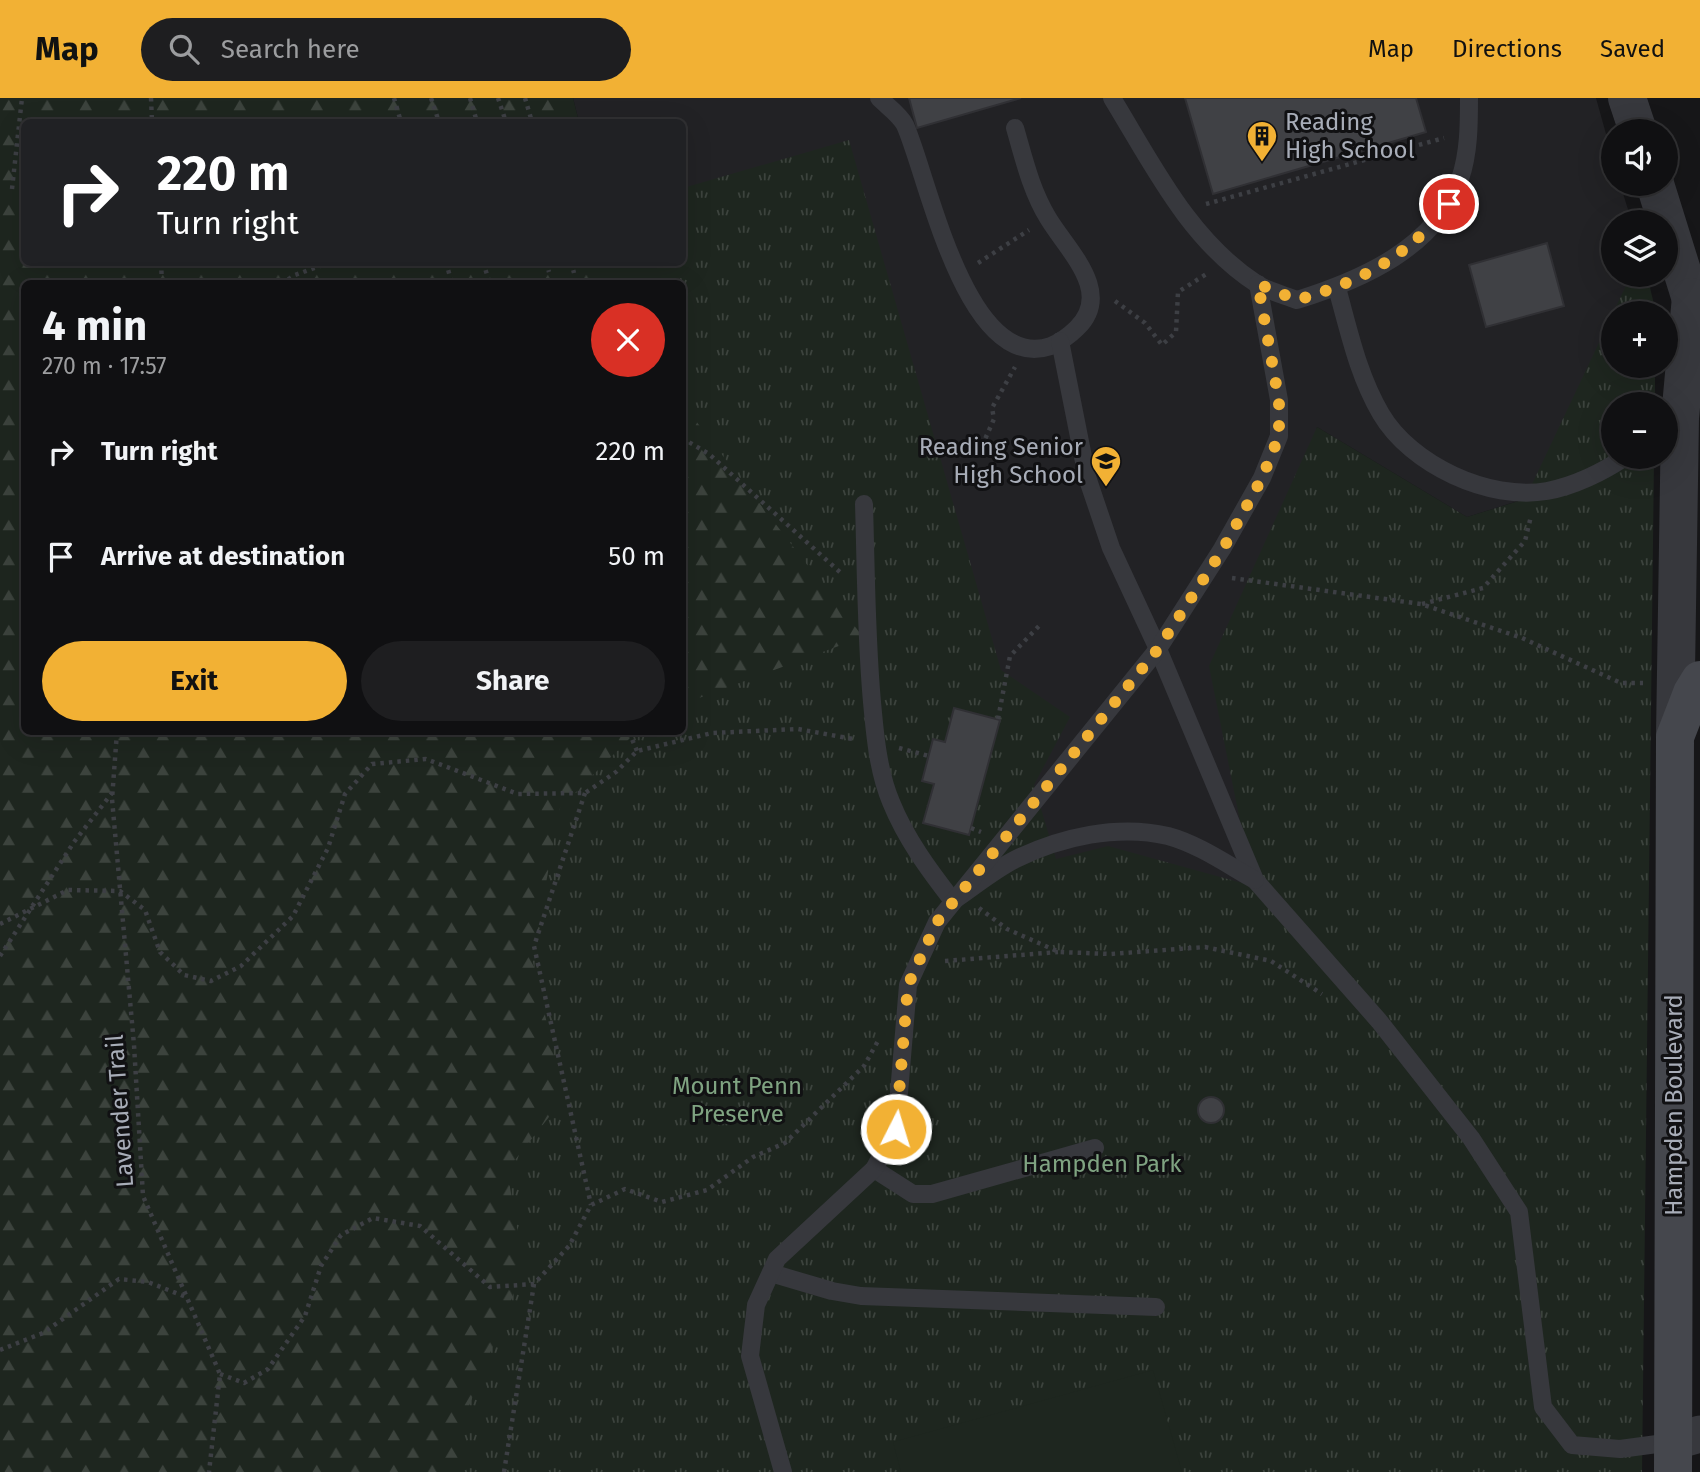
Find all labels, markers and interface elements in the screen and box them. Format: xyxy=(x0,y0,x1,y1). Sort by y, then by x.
search box xyxy=(141,18,631,81)
text: Map xyxy=(35,29,99,69)
icon: search xyxy=(165,30,203,68)
text: Search here xyxy=(221,34,360,65)
text: Map xyxy=(1368,35,1414,63)
text: Directions xyxy=(1452,35,1562,63)
text: Saved xyxy=(1600,35,1665,63)
place label: Reading High School xyxy=(1285,108,1415,164)
building icon: Reading High School xyxy=(1245,119,1279,163)
map controls xyxy=(1601,119,1678,469)
button: sound xyxy=(1601,119,1678,196)
text: 220 m xyxy=(157,144,289,203)
icon: right xyxy=(42,147,133,238)
pin xyxy=(1419,174,1479,234)
icon: arrive xyxy=(1430,185,1468,223)
text: Turn right xyxy=(157,204,299,242)
button: layers xyxy=(1601,210,1678,287)
text: 4 min xyxy=(42,301,147,351)
button: + xyxy=(1601,301,1678,378)
button: close xyxy=(591,303,665,377)
text: 270 m · 17:57 xyxy=(42,352,166,380)
button: − xyxy=(1601,392,1678,469)
icon: right xyxy=(42,433,80,471)
place label: Reading Senior High School xyxy=(919,433,1084,489)
text: Turn right xyxy=(101,436,218,467)
text: 220 m xyxy=(596,436,665,467)
school or university icon: Reading Senior High School xyxy=(1089,444,1123,488)
icon: arrive xyxy=(42,538,80,576)
text: Arrive at destination xyxy=(101,541,345,572)
text: 50 m xyxy=(608,541,665,572)
button: Exit xyxy=(42,641,347,721)
button: Share xyxy=(361,641,665,721)
street label: Hampden Boulevard xyxy=(1660,994,1688,1216)
street label: Lavender Trail xyxy=(101,1034,139,1188)
park label: Mount Penn Preserve xyxy=(672,1072,802,1128)
position arrow xyxy=(859,1092,933,1166)
park label: Hampden Park xyxy=(1022,1150,1182,1178)

